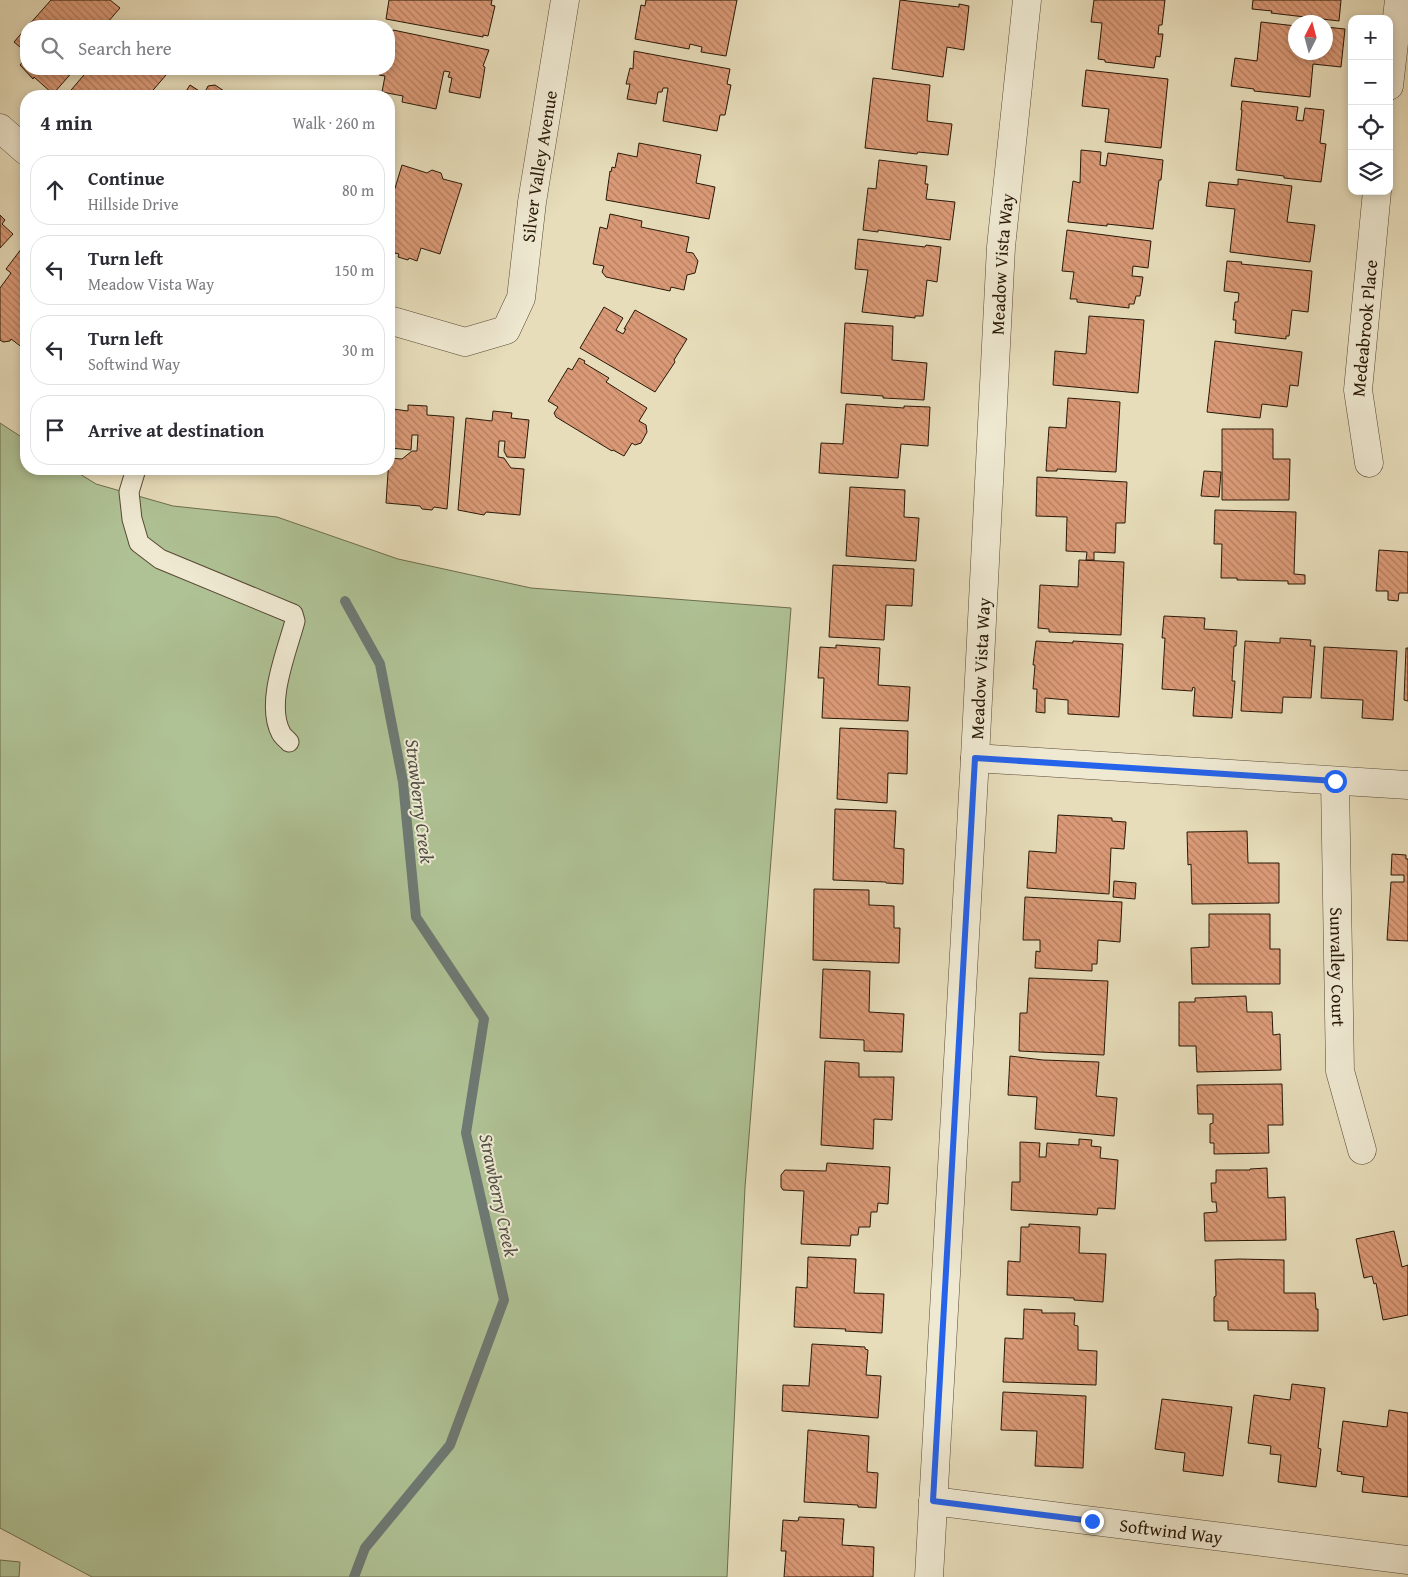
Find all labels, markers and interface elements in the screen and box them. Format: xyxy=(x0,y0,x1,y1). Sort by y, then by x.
north arrow xyxy=(1288,15,1333,60)
map controls xyxy=(1348,15,1393,195)
button: + xyxy=(1348,15,1393,60)
search box xyxy=(20,20,395,75)
icon: search xyxy=(38,34,66,62)
text: Search here xyxy=(78,34,172,62)
button: − xyxy=(1348,60,1393,105)
street label: Silver Valley Avenue xyxy=(514,88,564,244)
button: locate xyxy=(1348,105,1393,150)
text: 4 min xyxy=(40,107,92,138)
text: Walk · 260 m xyxy=(292,111,375,135)
button: layers xyxy=(1348,150,1393,195)
text: Continue xyxy=(88,164,165,192)
icon: ahead xyxy=(41,176,69,204)
text: 80 m xyxy=(342,178,374,202)
text: Hillside Drive xyxy=(88,192,178,216)
street label: Meadow Vista Way xyxy=(983,192,1020,336)
text: Turn left xyxy=(88,244,163,272)
icon: left xyxy=(41,256,69,284)
text: 150 m xyxy=(334,258,374,282)
street label: Medeabrook Place xyxy=(1344,258,1384,398)
text: Meadow Vista Way xyxy=(88,272,214,296)
text: Turn left xyxy=(88,324,163,352)
icon: left xyxy=(41,336,69,364)
text: 30 m xyxy=(342,338,374,362)
text: Softwind Way xyxy=(88,352,180,376)
icon: arrive xyxy=(41,416,69,444)
text: Arrive at destination xyxy=(88,416,264,444)
street label: Meadow Vista Way xyxy=(962,597,997,740)
water label: Strawberry Creek xyxy=(398,737,442,865)
route start xyxy=(1324,770,1347,793)
street label: Sunvalley Court xyxy=(1324,907,1353,1028)
water label: Strawberry Creek xyxy=(472,1131,526,1260)
route end xyxy=(1081,1510,1104,1533)
street label: Softwind Way xyxy=(1118,1511,1224,1550)

